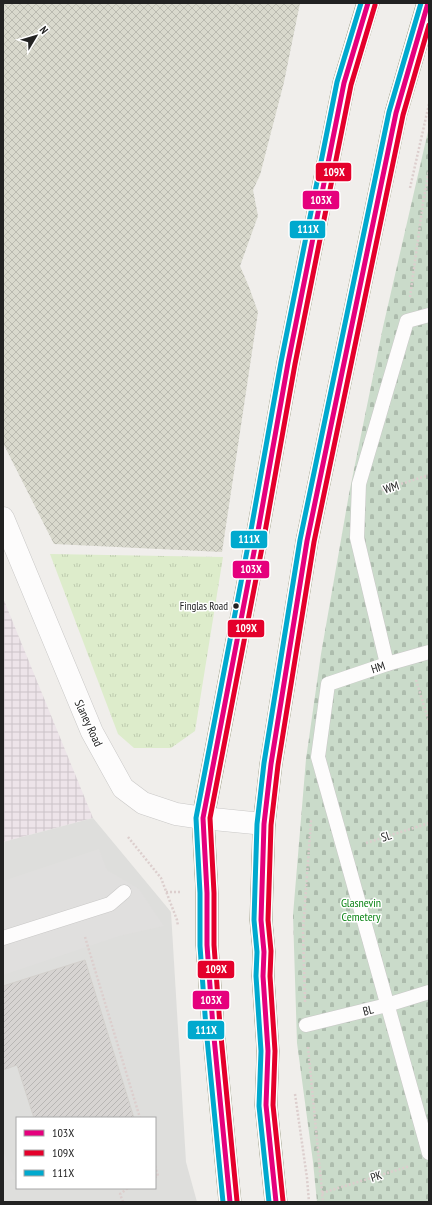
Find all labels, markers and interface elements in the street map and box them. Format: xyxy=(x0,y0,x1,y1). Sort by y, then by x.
north arrow xyxy=(16,16,56,56)
text: N xyxy=(37,23,51,37)
line badge: 109X xyxy=(315,162,352,182)
text: 109X xyxy=(323,165,345,179)
line badge: 103X xyxy=(302,190,340,210)
text: 103X xyxy=(310,193,332,207)
line badge: 111X xyxy=(289,220,326,239)
text: 111X xyxy=(297,222,319,236)
street label: WM xyxy=(381,477,401,497)
line badge: 111X xyxy=(230,530,268,549)
text: 111X xyxy=(238,532,260,546)
line badge: 103X xyxy=(232,560,270,579)
text: 103X xyxy=(240,562,262,576)
place label: Finglas Road xyxy=(180,599,228,613)
marker: Finglas Road xyxy=(231,601,241,611)
line badge: 109X xyxy=(227,619,265,638)
text: 109X xyxy=(235,621,257,635)
street label: HM xyxy=(369,658,387,676)
street label: Slaney Road xyxy=(72,697,106,749)
street label: SL xyxy=(379,827,393,845)
park label: Glasnevin Cemetery xyxy=(341,895,381,924)
line badge: 109X xyxy=(197,960,235,979)
text: 109X xyxy=(205,962,227,976)
line badge: 103X xyxy=(192,990,230,1010)
text: 103X xyxy=(200,993,222,1007)
street label: BL xyxy=(361,1001,375,1019)
line badge: 111X xyxy=(187,1020,225,1040)
text: 111X xyxy=(195,1023,217,1037)
legend xyxy=(16,1117,156,1189)
text: 103X xyxy=(52,1125,74,1140)
text: 109X xyxy=(52,1145,74,1160)
text: 111X xyxy=(52,1165,74,1180)
street label: PK xyxy=(368,1167,384,1185)

